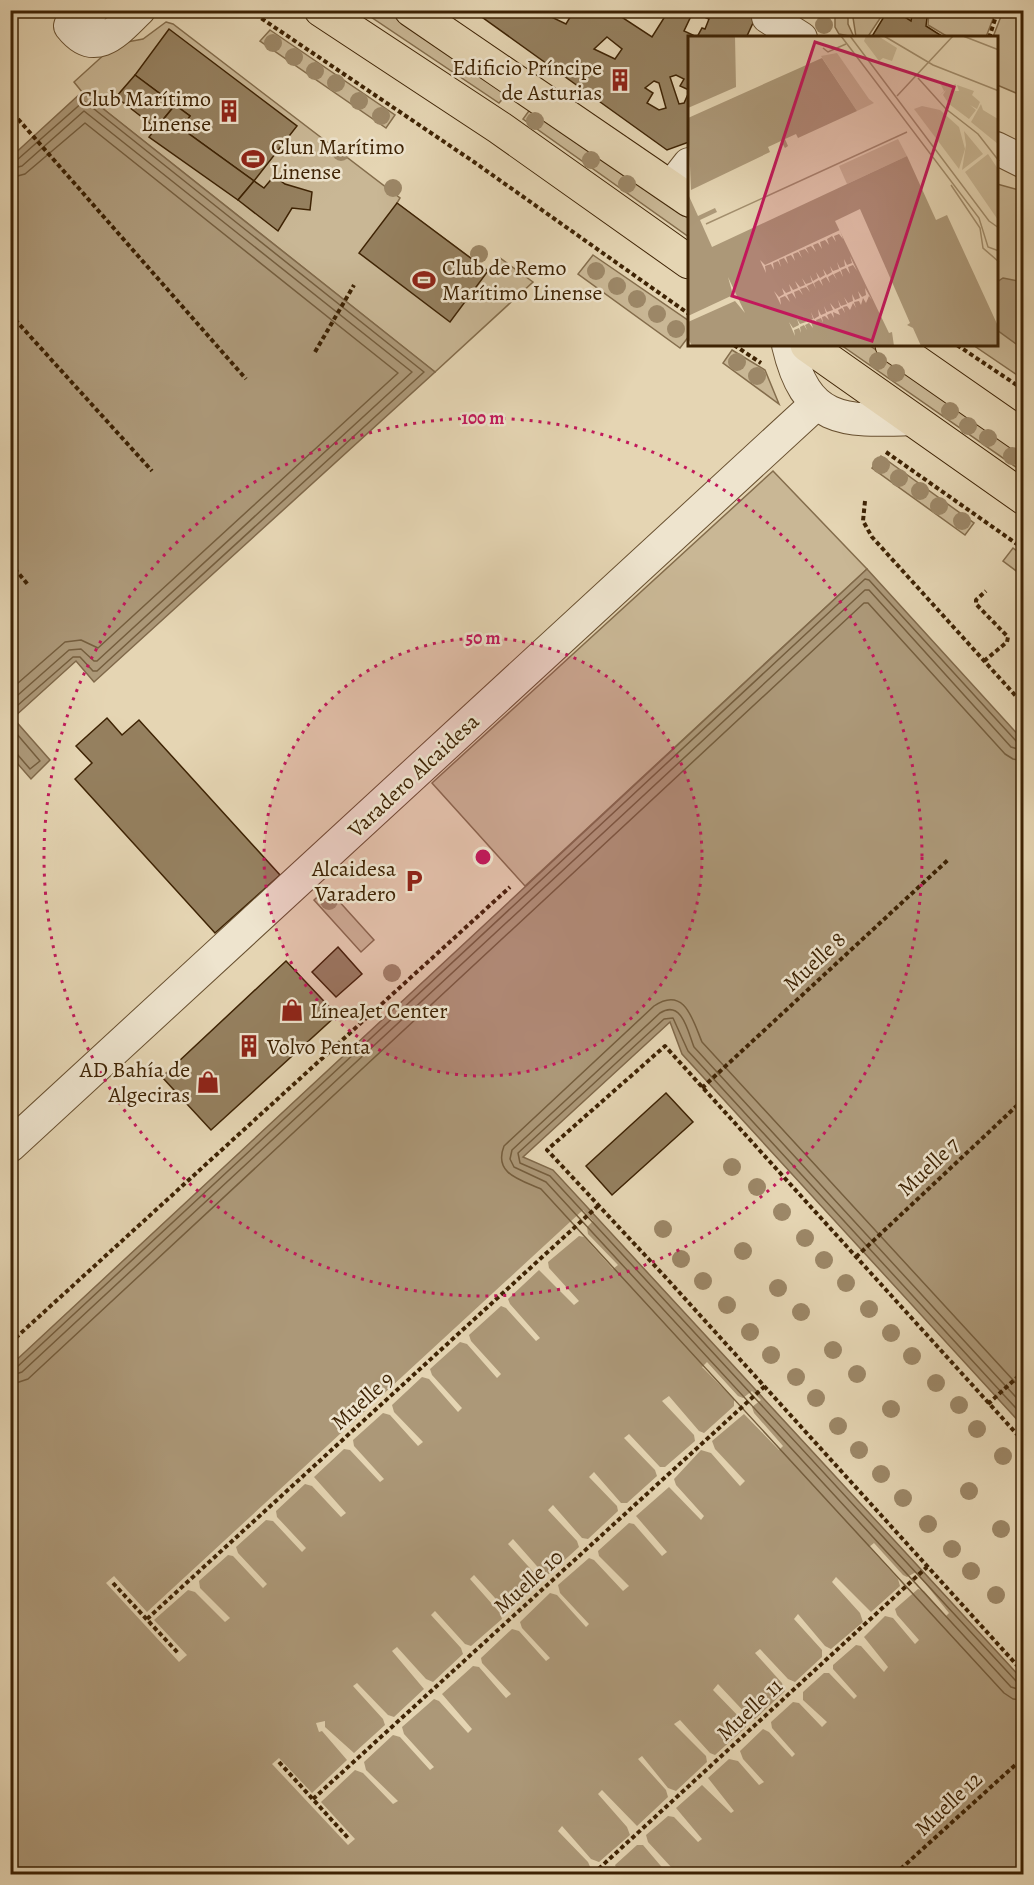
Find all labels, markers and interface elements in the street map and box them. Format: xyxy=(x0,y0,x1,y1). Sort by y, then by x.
inset map xyxy=(688,36,998,346)
place label: Edificio Príncipe de Asturias xyxy=(452,53,602,108)
building icon: Edificio Príncipe de Asturias xyxy=(607,67,633,93)
place label: Club Marítimo Linense xyxy=(78,84,211,139)
building icon: Club Marítimo Linense xyxy=(216,98,242,124)
place label: Clun Marítimo Linense xyxy=(271,132,405,187)
sports icon: Clun Marítimo Linense xyxy=(240,146,266,172)
place label: Club de Remo Marítimo Linense xyxy=(442,253,602,308)
sports icon: Club de Remo Marítimo Linense xyxy=(411,267,437,293)
text: 100 m xyxy=(462,406,504,430)
text: 50 m xyxy=(466,626,500,650)
street label: Varadero Alcaidesa xyxy=(341,706,486,845)
centre of rings xyxy=(473,847,493,867)
place label: Alcaidesa Varadero xyxy=(311,854,397,909)
parking icon: Alcaidesa Varadero xyxy=(401,868,427,894)
street label: Muelle 8 xyxy=(777,925,853,998)
place label: LíneaJet Center xyxy=(310,996,448,1026)
shop icon: LíneaJet Center xyxy=(279,997,305,1023)
place label: Volvo Penta xyxy=(266,1032,371,1062)
building icon: Volvo Penta xyxy=(236,1033,262,1059)
place label: AD Bahía de Algeciras xyxy=(79,1055,190,1110)
shop icon: AD Bahía de Algeciras xyxy=(195,1069,221,1095)
street label: Muelle 7 xyxy=(891,1130,967,1203)
street label: Muelle 9 xyxy=(325,1365,401,1437)
street label: Muelle 10 xyxy=(487,1542,570,1621)
street label: Muelle 11 xyxy=(710,1671,789,1748)
street label: Muelle 12 xyxy=(908,1765,989,1843)

